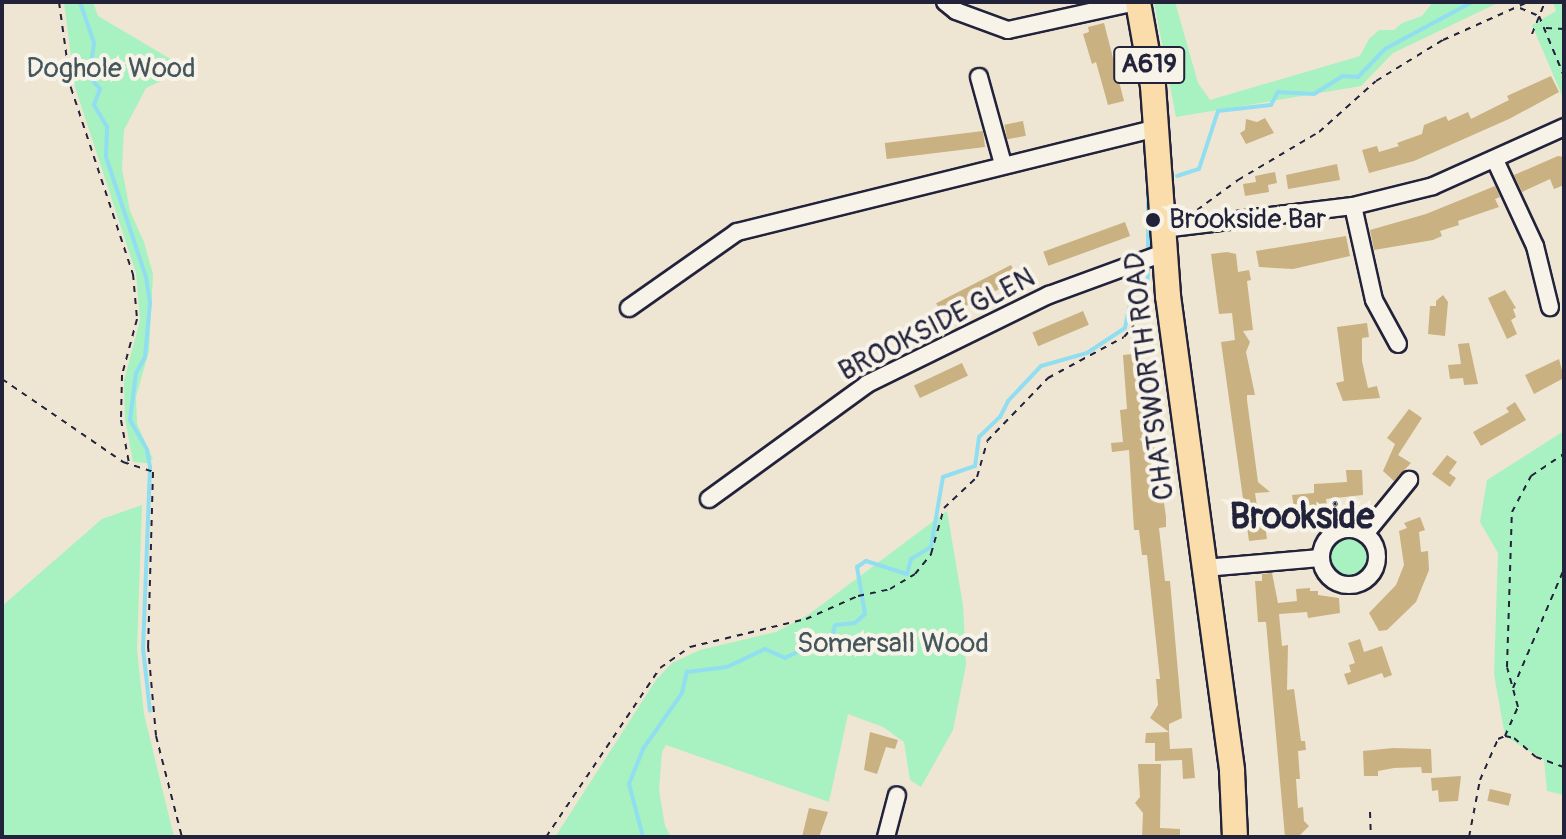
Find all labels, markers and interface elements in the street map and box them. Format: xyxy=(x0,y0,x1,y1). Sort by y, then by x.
road number: A619 xyxy=(1113,43,1185,87)
park label: Doghole Wood xyxy=(26,52,196,86)
place label: Brookside Bar xyxy=(1169,203,1326,237)
marker: Brookside Bar xyxy=(1144,211,1162,229)
street label: CHATSWORTH ROAD xyxy=(1118,250,1182,502)
street label: BROOKSIDE GLEN xyxy=(833,261,1041,389)
district label: Brookside xyxy=(1230,495,1374,539)
park label: Somersall Wood xyxy=(797,627,989,661)

